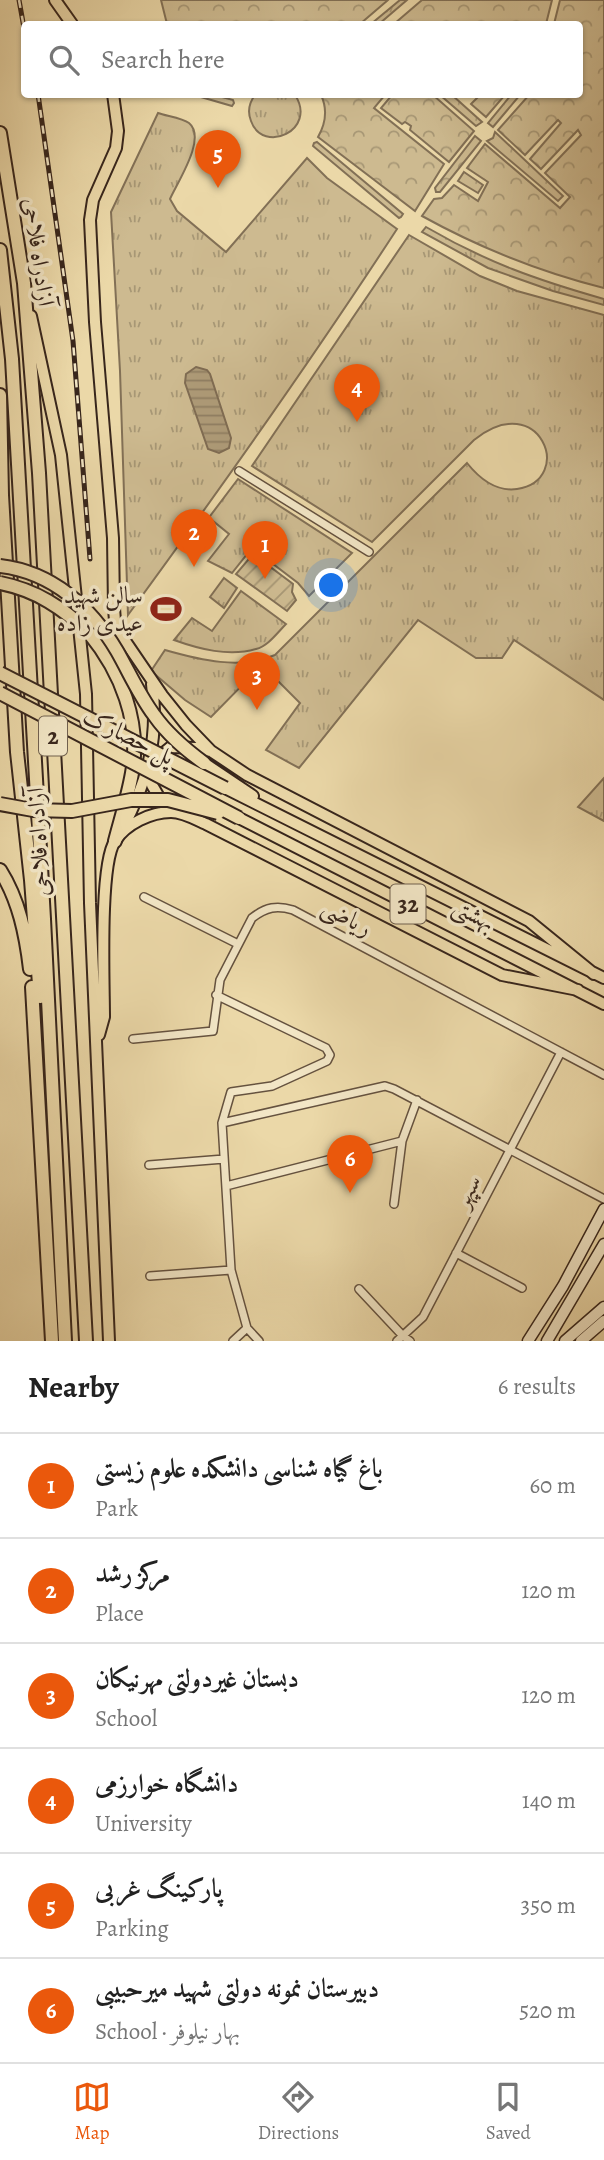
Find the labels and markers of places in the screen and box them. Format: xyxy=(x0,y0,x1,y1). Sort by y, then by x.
pin: 5 xyxy=(195,130,241,188)
pin: 4 xyxy=(334,364,380,422)
pin: 2 xyxy=(171,509,217,567)
pin: 1 xyxy=(242,521,288,579)
place label: سالن شهید عیدی زاده xyxy=(57,579,143,639)
sports icon: سالن شهید عیدی زاده xyxy=(149,592,183,626)
pin: 3 xyxy=(234,652,280,710)
pin: 6 xyxy=(327,1135,373,1193)

